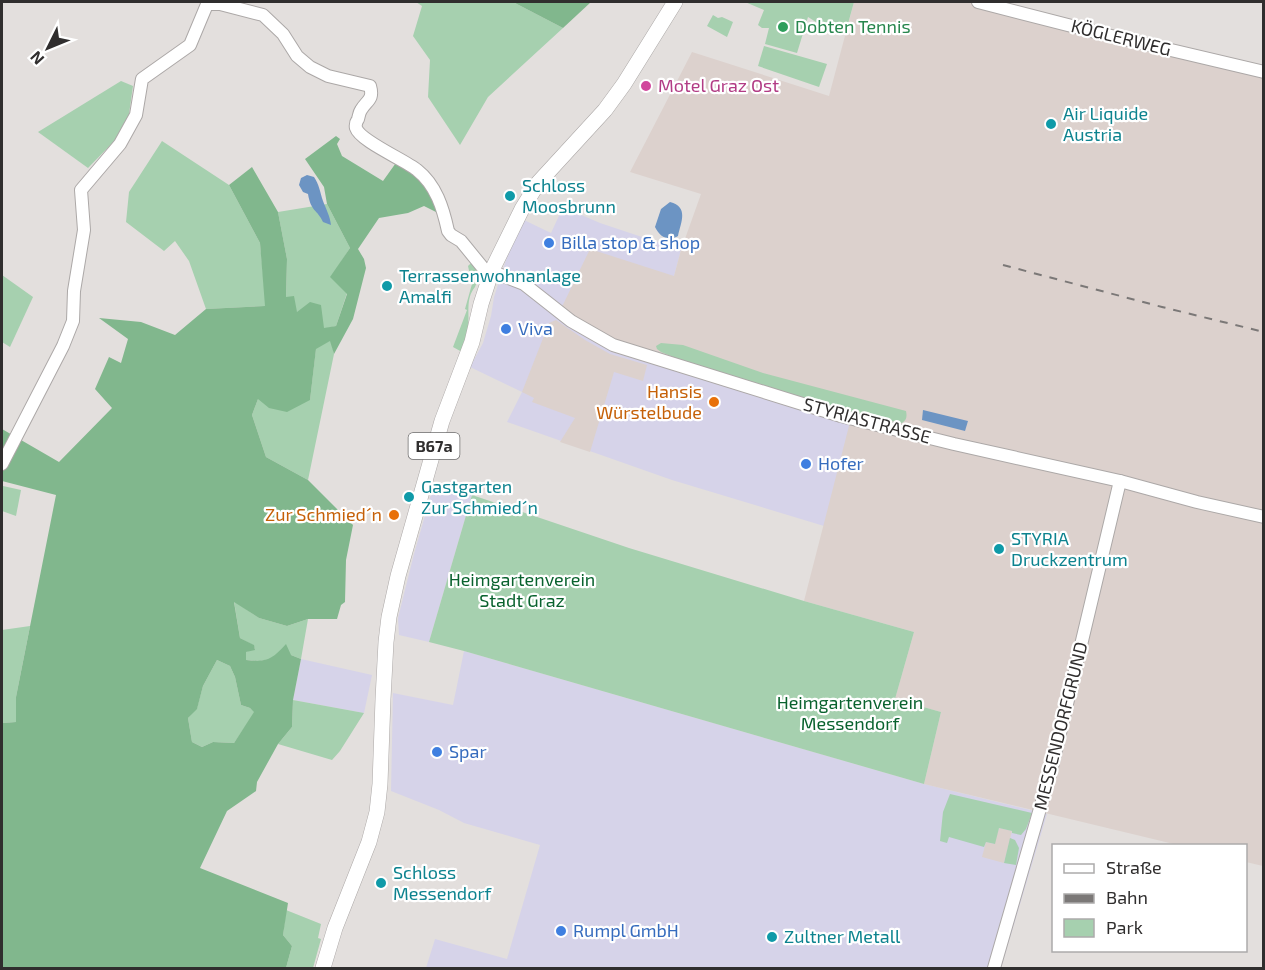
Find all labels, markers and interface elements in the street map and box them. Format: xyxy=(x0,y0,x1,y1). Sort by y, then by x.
street label: KÖGLERWEG xyxy=(1069,14,1174,60)
place label: Dobten Tennis xyxy=(795,15,911,37)
north arrow xyxy=(18,18,78,78)
marker: Dobten Tennis xyxy=(776,20,790,34)
text: N xyxy=(26,48,48,69)
place label: Motel Graz Ost xyxy=(658,74,779,96)
marker: Motel Graz Ost xyxy=(639,79,653,93)
place label: Air Liquide Austria xyxy=(1063,102,1148,145)
marker: Air Liquide Austria xyxy=(1044,117,1058,131)
place label: Schloss Moosbrunn xyxy=(522,174,616,217)
marker: Schloss Moosbrunn xyxy=(503,189,517,203)
place label: Billa stop & shop xyxy=(561,231,700,253)
marker: Billa stop & shop xyxy=(542,236,556,250)
place label: Terrassenwohnanlage Amalfi xyxy=(399,264,581,307)
marker: Terrassenwohnanlage Amalfi xyxy=(380,279,394,293)
place label: Viva xyxy=(518,317,553,339)
marker: Viva xyxy=(499,322,513,336)
place label: Hansis Würstelbude xyxy=(596,380,702,423)
street label: STYRIASTRASSE xyxy=(801,392,933,448)
marker: Hansis Würstelbude xyxy=(707,395,721,409)
road number: B67a xyxy=(408,433,460,459)
place label: Hofer xyxy=(818,452,864,474)
marker: Hofer xyxy=(799,457,813,471)
place label: Gastgarten Zur Schmied´n xyxy=(421,475,538,518)
marker: Gastgarten Zur Schmied´n xyxy=(402,490,416,504)
place label: Zur Schmied´n xyxy=(265,503,382,525)
marker: Zur Schmied´n xyxy=(387,508,401,522)
place label: STYRIA Druckzentrum xyxy=(1011,527,1128,570)
marker: STYRIA Druckzentrum xyxy=(992,542,1006,556)
park label: Heimgartenverein Stadt Graz xyxy=(449,568,595,611)
street label: MESSENDORFGRUND xyxy=(1028,639,1092,812)
park label: Heimgartenverein Messendorf xyxy=(777,691,923,734)
place label: Spar xyxy=(449,740,487,762)
marker: Spar xyxy=(430,745,444,759)
legend xyxy=(1052,844,1247,952)
text: Straße xyxy=(1106,856,1162,878)
place label: Schloss Messendorf xyxy=(393,861,493,904)
marker: Schloss Messendorf xyxy=(374,876,388,890)
text: Bahn xyxy=(1106,886,1148,908)
text: Park xyxy=(1106,916,1143,938)
place label: Rumpl GmbH xyxy=(573,919,679,941)
marker: Rumpl GmbH xyxy=(554,924,568,938)
place label: Zultner Metall xyxy=(784,925,901,947)
marker: Zultner Metall xyxy=(765,930,779,944)

